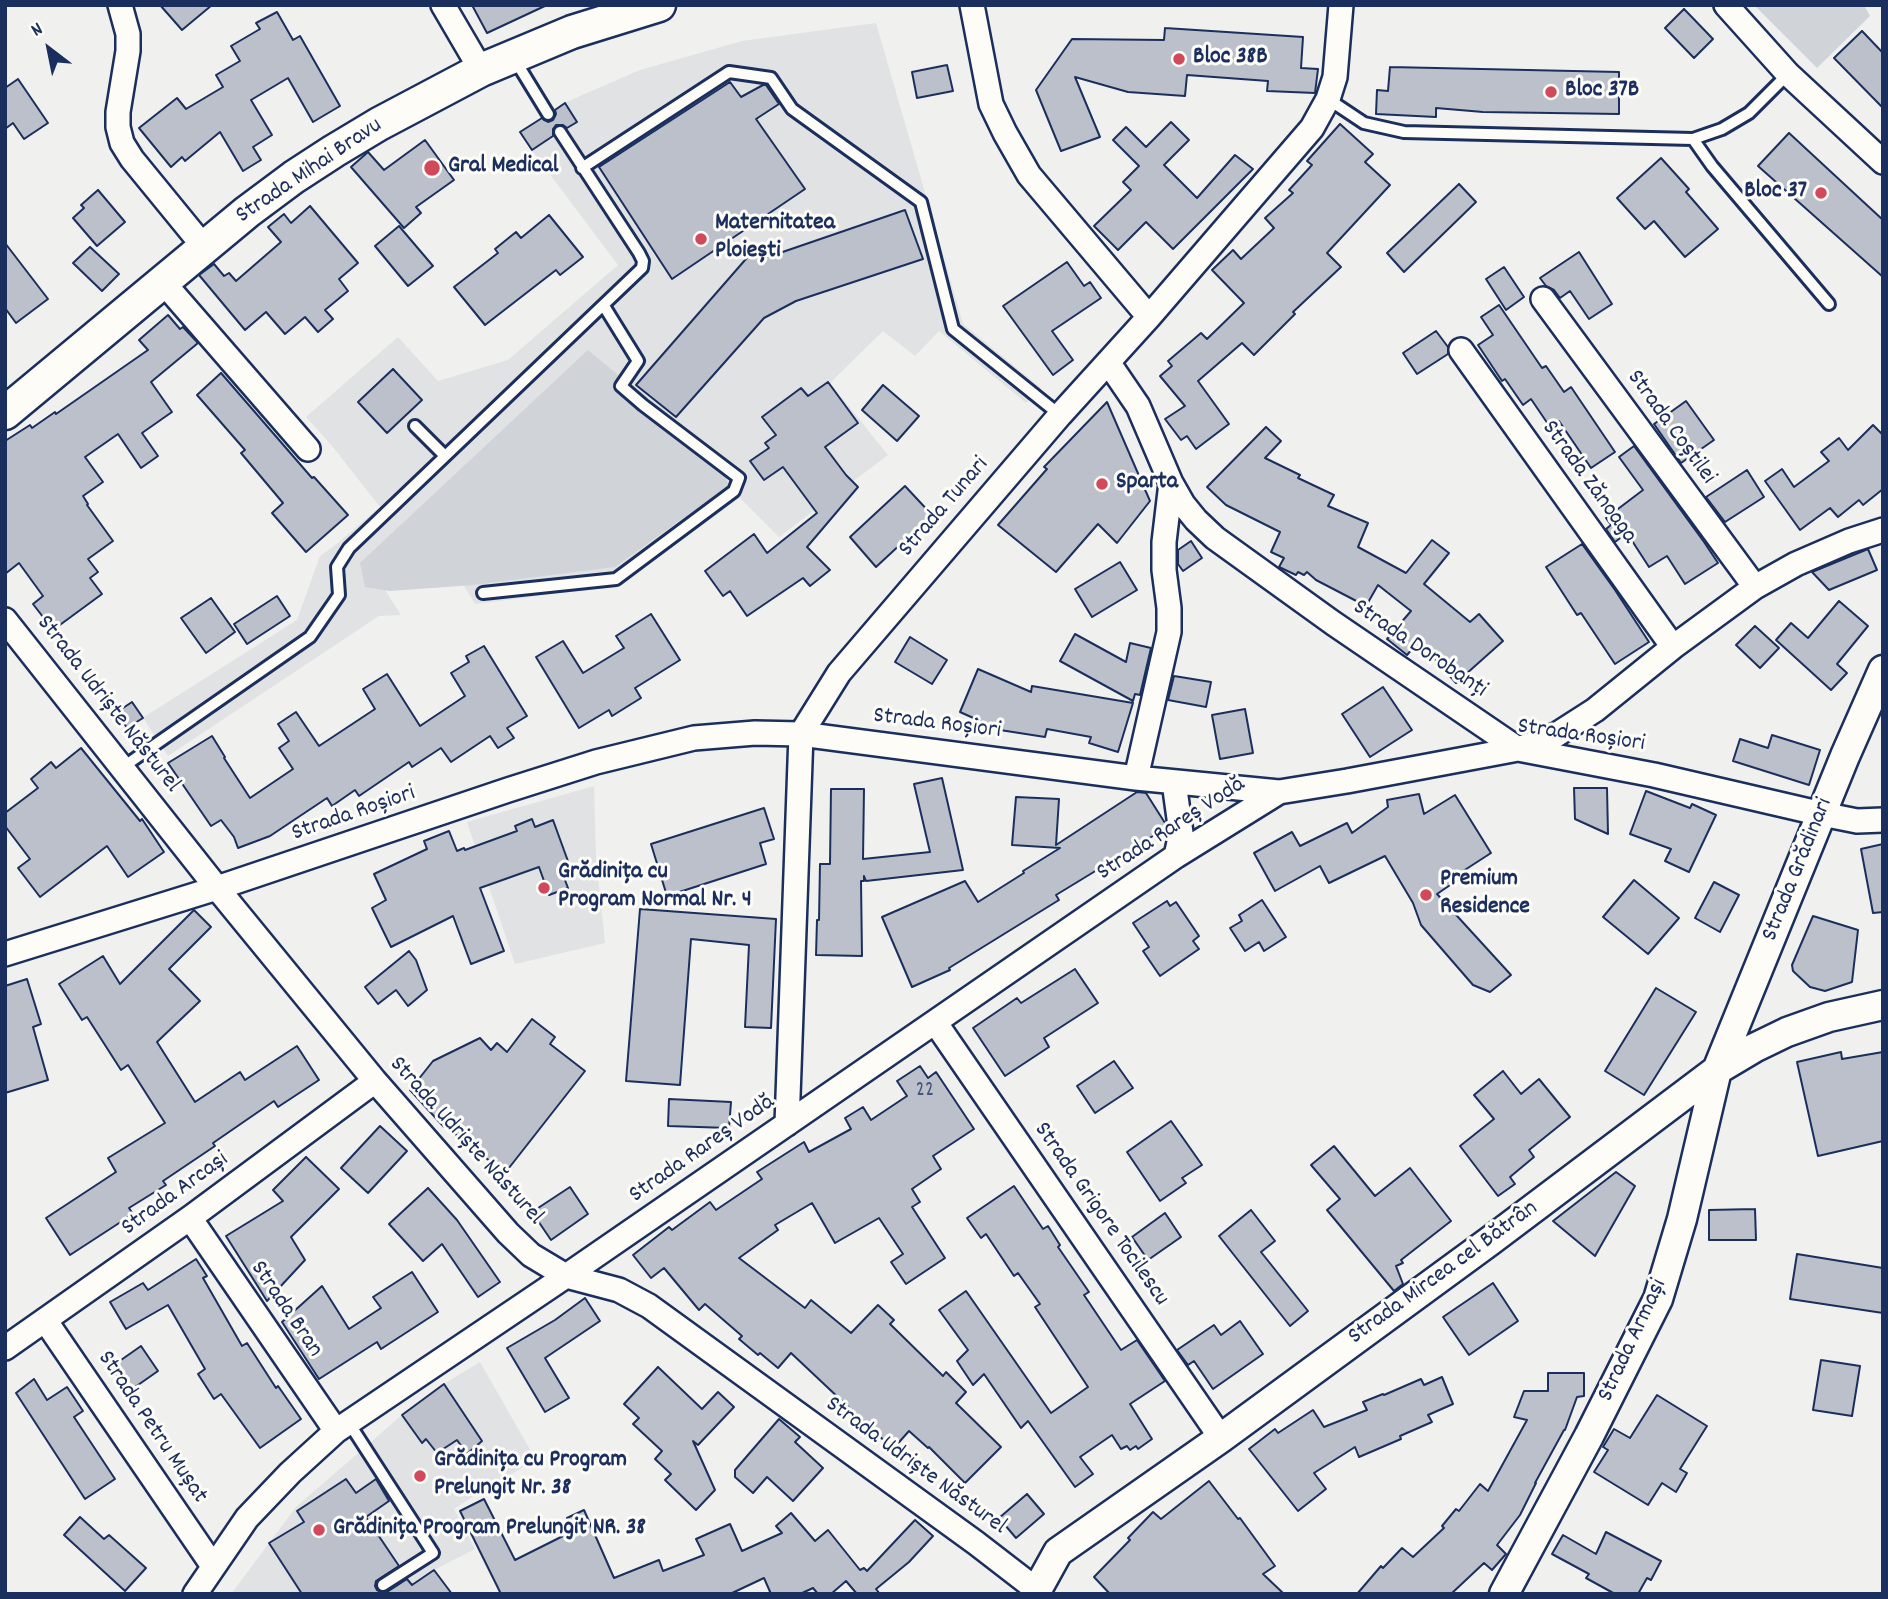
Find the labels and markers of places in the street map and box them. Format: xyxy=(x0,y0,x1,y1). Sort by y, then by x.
place label: Bloc 38B xyxy=(1193,45,1268,73)
marker: Bloc 38B xyxy=(1171,51,1187,67)
place label: Bloc 37B xyxy=(1565,78,1639,106)
marker: Bloc 37B xyxy=(1543,84,1559,100)
place label: Gral Medical xyxy=(448,154,558,182)
marker: Gral Medical xyxy=(422,158,442,178)
place label: Bloc 37 xyxy=(1744,179,1807,207)
marker: Bloc 37 xyxy=(1813,185,1829,201)
place label: Maternitatea Ploiești xyxy=(715,211,835,267)
marker: Maternitatea Ploiești xyxy=(693,231,709,247)
place label: Sparta xyxy=(1116,470,1178,498)
marker: Sparta xyxy=(1094,476,1110,492)
place label: Grădinița cu Program Normal Nr. 4 xyxy=(558,860,752,916)
place label: Premium Residence xyxy=(1440,867,1530,923)
marker: Grădinița cu Program Normal Nr. 4 xyxy=(536,880,552,896)
marker: Premium Residence xyxy=(1418,887,1434,903)
place label: Grădinița cu Program Prelungit Nr. 38 xyxy=(434,1448,627,1504)
marker: Grădinița cu Program Prelungit Nr. 38 xyxy=(412,1468,428,1484)
place label: Grădinița Program Prelungit NR. 38 xyxy=(333,1516,646,1544)
marker: Grădinița Program Prelungit NR. 38 xyxy=(311,1522,327,1538)

